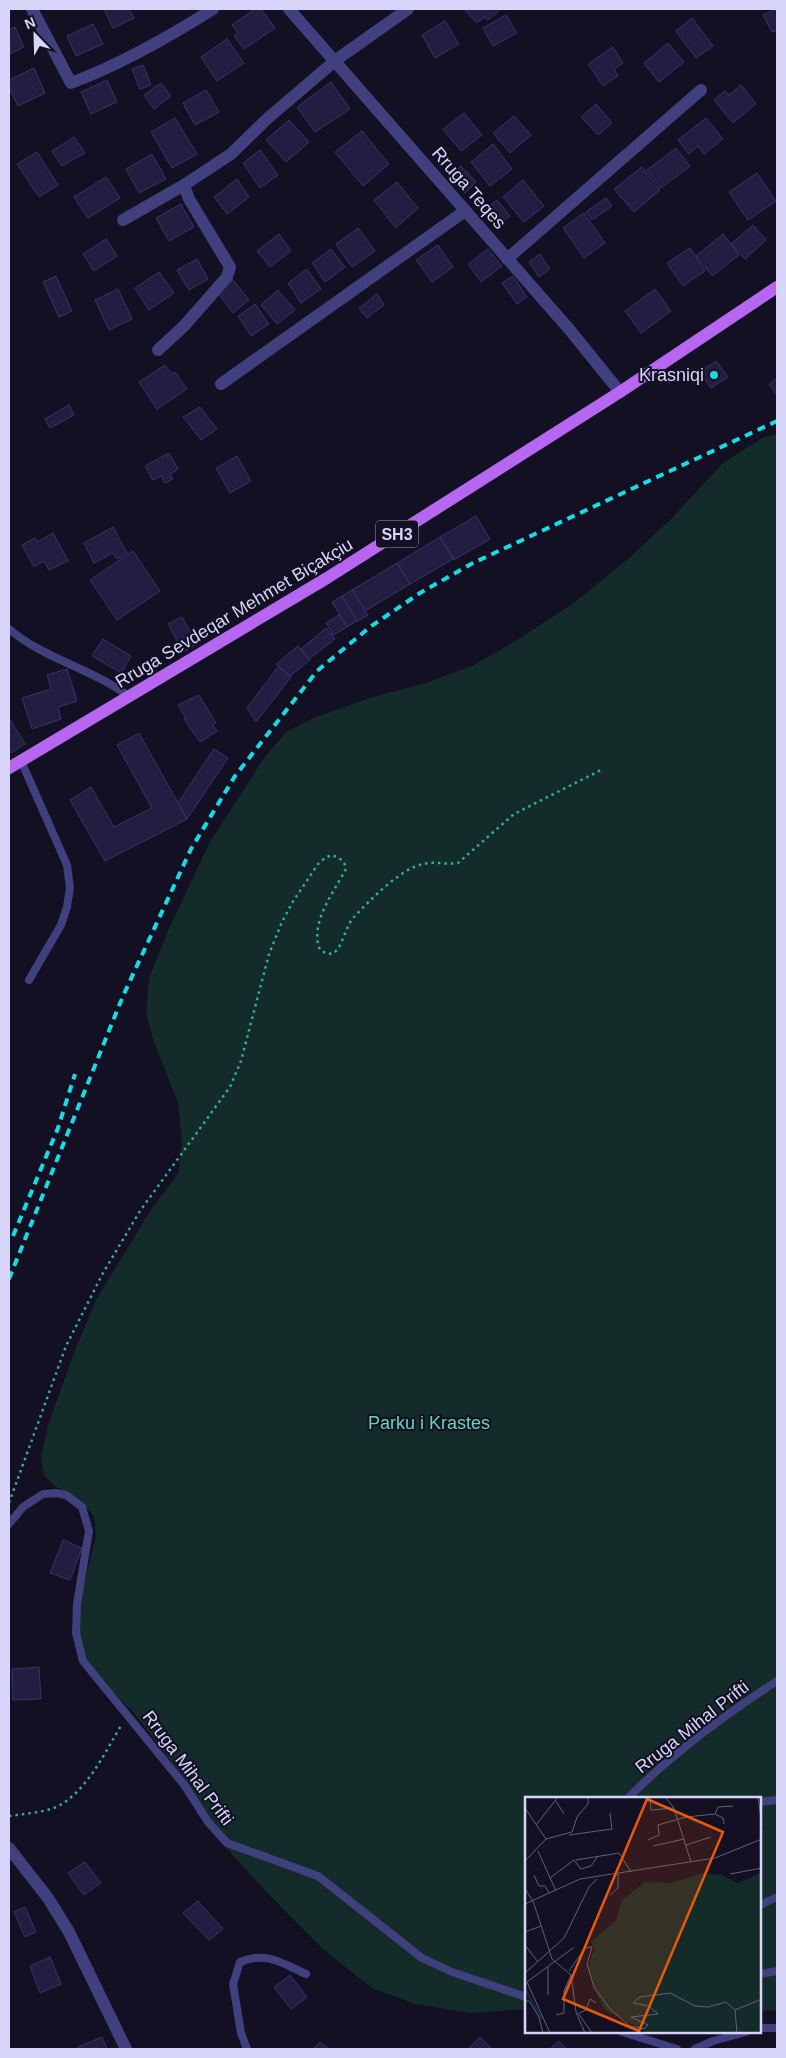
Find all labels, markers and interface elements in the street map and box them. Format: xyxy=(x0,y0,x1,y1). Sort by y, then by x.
north arrow xyxy=(10,10,60,60)
text: N xyxy=(22,14,38,32)
street label: Rruga Teqes xyxy=(428,143,510,233)
place label: Krasniqi xyxy=(639,365,704,385)
marker: Krasniqi xyxy=(708,369,720,381)
road number: SH3 xyxy=(376,520,418,548)
street label: Rruga Sevdeqar Mehmet Biçakçiu xyxy=(112,534,356,692)
park label: Parku i Krastes xyxy=(368,1413,490,1433)
street label: Rruga Mihal Prifti xyxy=(631,1677,753,1777)
street label: Rruga Mihal Prifti xyxy=(138,1707,238,1829)
inset map xyxy=(525,1797,761,2033)

